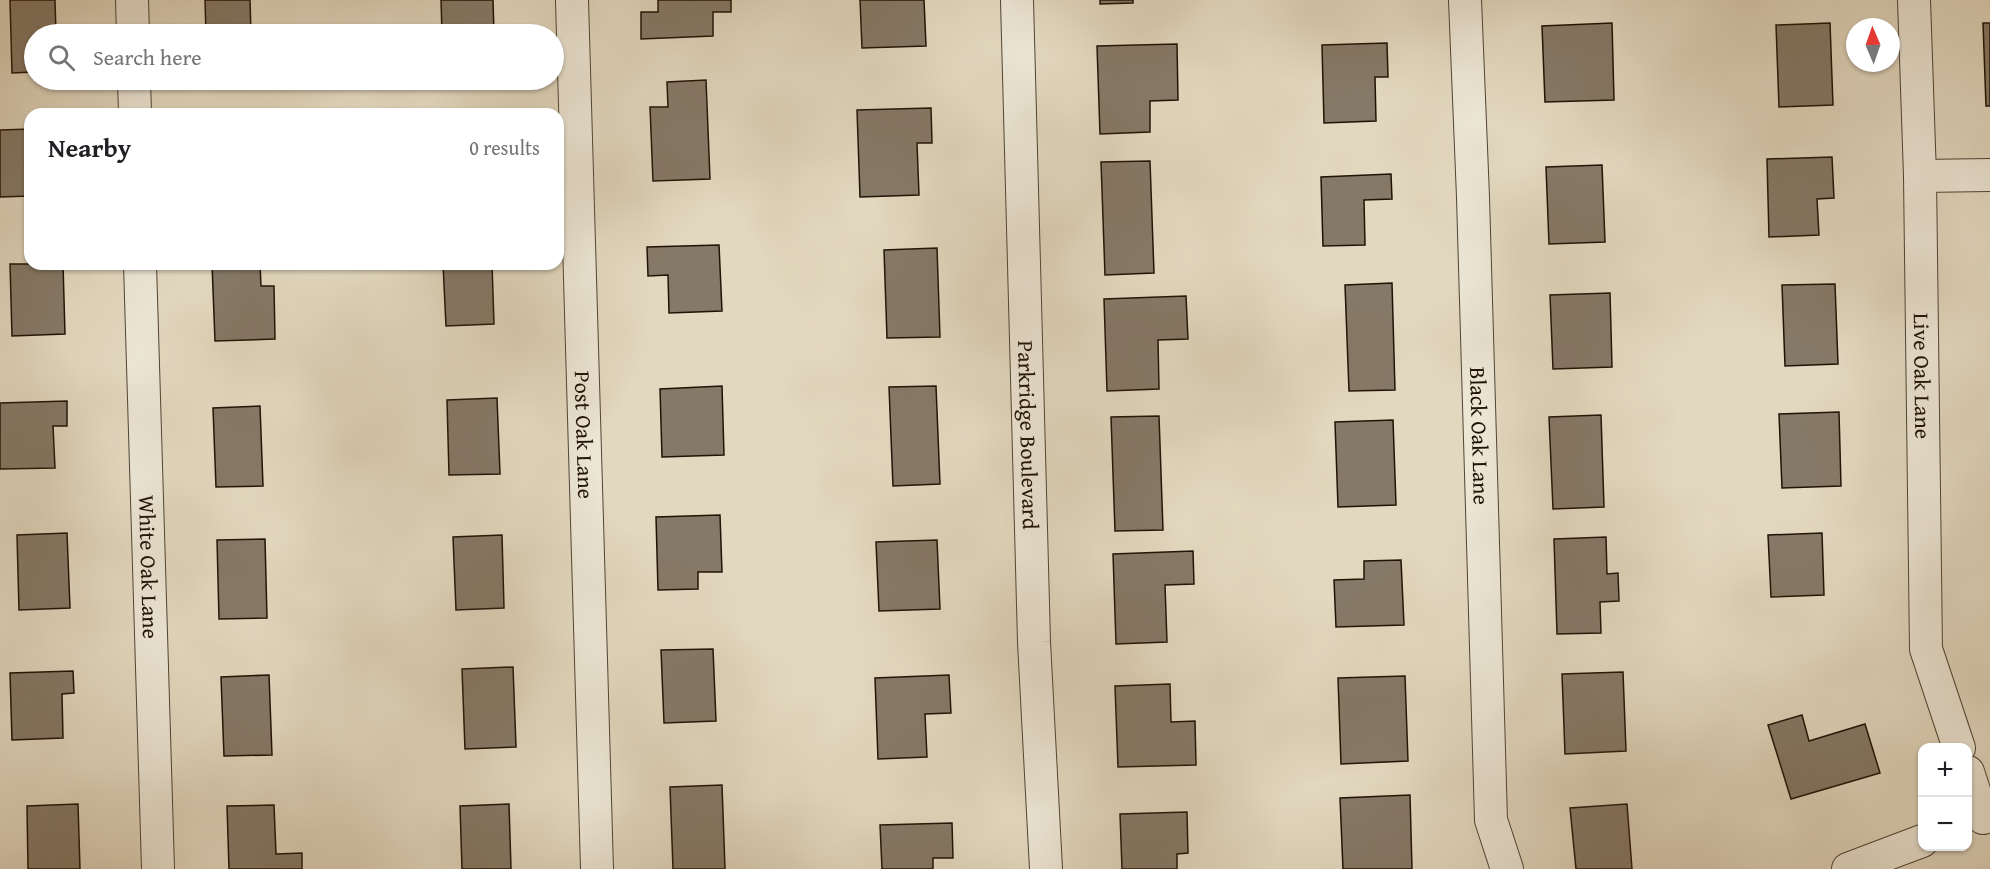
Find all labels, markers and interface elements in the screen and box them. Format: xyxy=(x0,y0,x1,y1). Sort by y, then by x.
north arrow xyxy=(1846,18,1900,72)
search box xyxy=(24,24,564,90)
icon: search xyxy=(45,41,78,74)
text: Search here xyxy=(93,41,202,73)
text: Nearby xyxy=(48,128,131,167)
text: 0 results xyxy=(469,133,540,162)
street label: Live Oak Lane xyxy=(1906,313,1939,439)
street label: Parkridge Boulevard xyxy=(1010,340,1047,530)
street label: Black Oak Lane xyxy=(1462,366,1498,505)
street label: Post Oak Lane xyxy=(567,370,602,499)
street label: White Oak Lane xyxy=(131,494,167,639)
map controls xyxy=(1918,743,1972,851)
button: + xyxy=(1918,743,1972,797)
button: − xyxy=(1918,797,1972,851)

